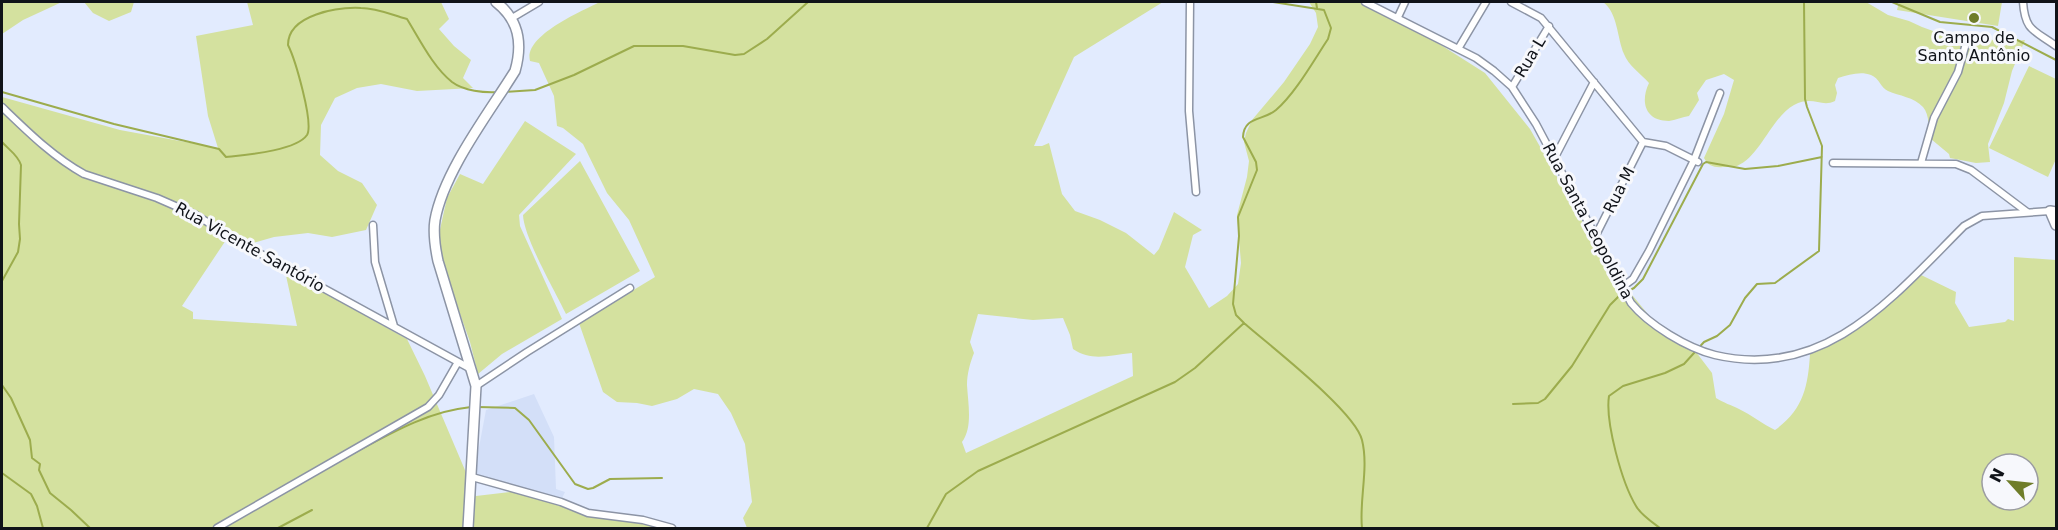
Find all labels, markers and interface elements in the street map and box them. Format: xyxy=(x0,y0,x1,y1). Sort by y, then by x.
marker: Campo de Santo Antônio xyxy=(1967,11,1981,25)
place label: Campo de Santo Antônio xyxy=(1918,28,2030,65)
street label: Rua L xyxy=(1510,33,1550,81)
street label: Rua Santa Leopoldina xyxy=(1539,140,1637,302)
street label: Rua M xyxy=(1599,164,1639,216)
street label: Rua Vicente Santório xyxy=(172,198,328,296)
north arrow xyxy=(1980,452,2040,512)
text: N xyxy=(1986,465,2009,486)

